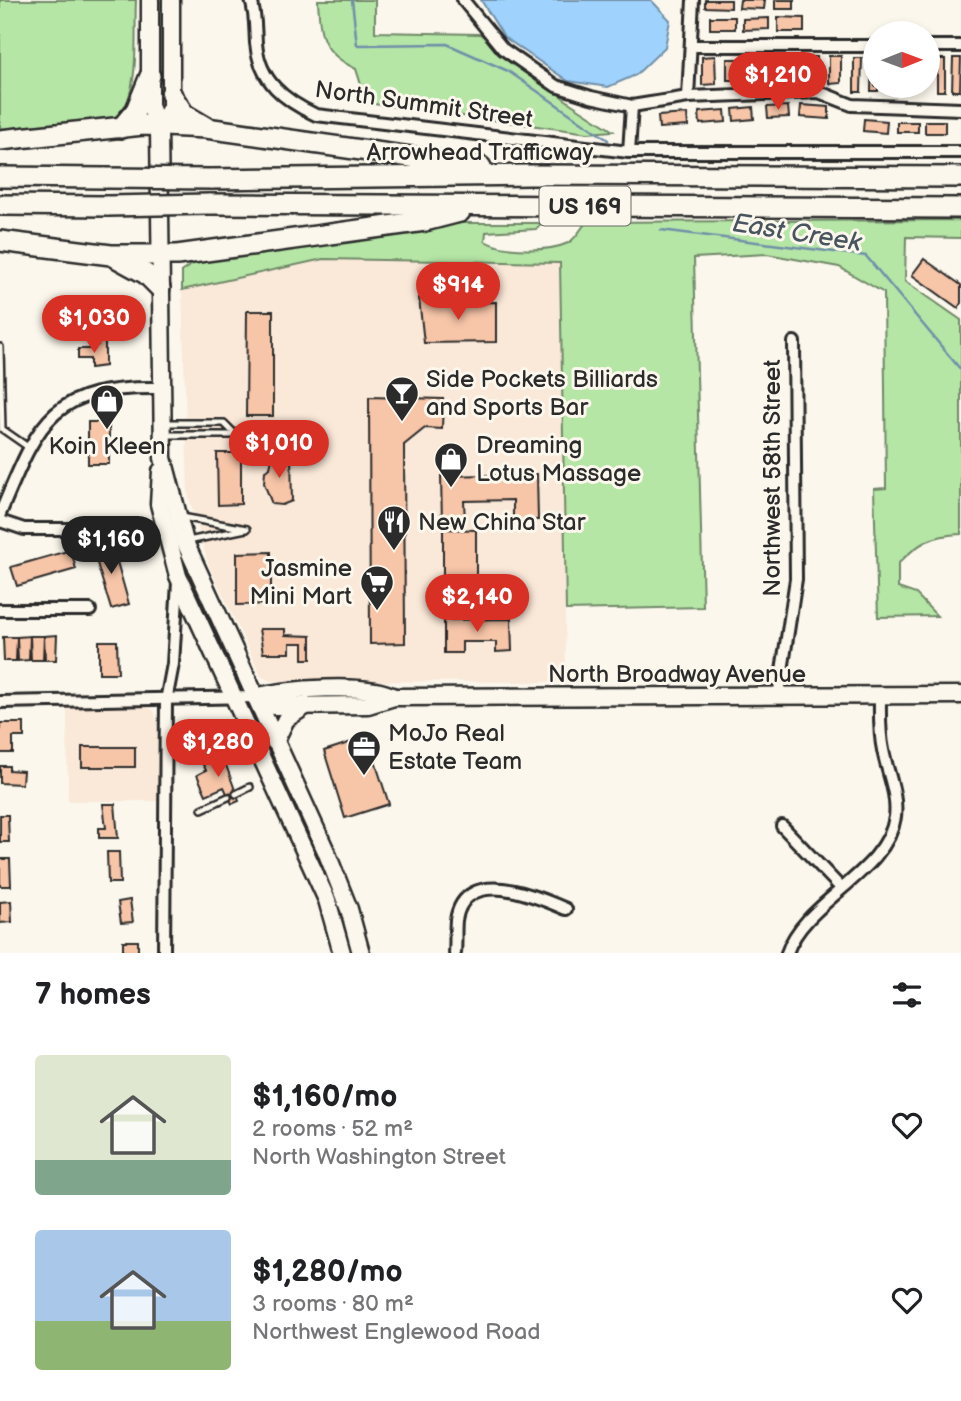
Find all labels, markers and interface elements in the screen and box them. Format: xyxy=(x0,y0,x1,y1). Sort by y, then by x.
north arrow xyxy=(863,21,940,98)
map controls xyxy=(863,21,940,98)
pin: $1,210 xyxy=(721,52,835,112)
text: $1,210 xyxy=(744,61,812,89)
street label: North Summit Street xyxy=(313,75,535,134)
street label: Arrowhead Trafficway xyxy=(367,138,594,167)
road number: US 169 xyxy=(540,186,630,226)
water label: East Creek xyxy=(730,208,865,259)
pin: $914 xyxy=(417,262,499,322)
text: $914 xyxy=(432,271,484,299)
pin: $1,030 xyxy=(37,296,151,355)
text: $1,030 xyxy=(58,304,130,332)
street label: Northwest 58th Street xyxy=(758,359,787,597)
place label: Side Pockets Billiards and Sports Bar xyxy=(426,365,658,422)
bar icon: Side Pockets Billiards and Sports Bar xyxy=(383,374,421,423)
shop icon: Koin Kleen xyxy=(88,382,126,431)
pin: $1,010 xyxy=(222,420,336,480)
text: $1,010 xyxy=(245,429,313,457)
place label: Dreaming Lotus Massage xyxy=(476,431,641,488)
place label: Koin Kleen xyxy=(48,432,166,461)
shop icon: Dreaming Lotus Massage xyxy=(432,440,470,489)
restaurant icon: New China Star xyxy=(375,503,413,552)
place label: New China Star xyxy=(418,508,586,537)
pin: $1,160 xyxy=(54,516,168,576)
text: $1,160 xyxy=(77,525,145,553)
place label: Jasmine Mini Mart xyxy=(249,554,353,611)
supermarket icon: Jasmine Mini Mart xyxy=(358,563,396,612)
pin: $2,140 xyxy=(420,574,534,634)
text: $2,140 xyxy=(441,583,513,611)
street label: North Broadway Avenue xyxy=(548,660,806,689)
place label: MoJo Real Estate Team xyxy=(388,719,522,776)
pin: $1,280 xyxy=(161,720,275,779)
text: $1,280 xyxy=(182,728,254,756)
office icon: MoJo Real Estate Team xyxy=(345,728,383,777)
icon: filters xyxy=(888,976,926,1014)
text: 7 homes xyxy=(35,977,151,1013)
text: $1,160/mo xyxy=(252,1079,397,1115)
icon: home xyxy=(91,1083,175,1167)
icon: heart xyxy=(888,1106,926,1144)
text: 2 rooms · 52 m² xyxy=(252,1115,413,1143)
text: North Washington Street xyxy=(252,1143,506,1171)
text: $1,280/mo xyxy=(252,1254,402,1290)
icon: home xyxy=(91,1258,175,1342)
icon: heart xyxy=(888,1281,926,1319)
text: 3 rooms · 80 m² xyxy=(252,1290,414,1318)
text: Northwest Englewood Road xyxy=(252,1318,541,1346)

